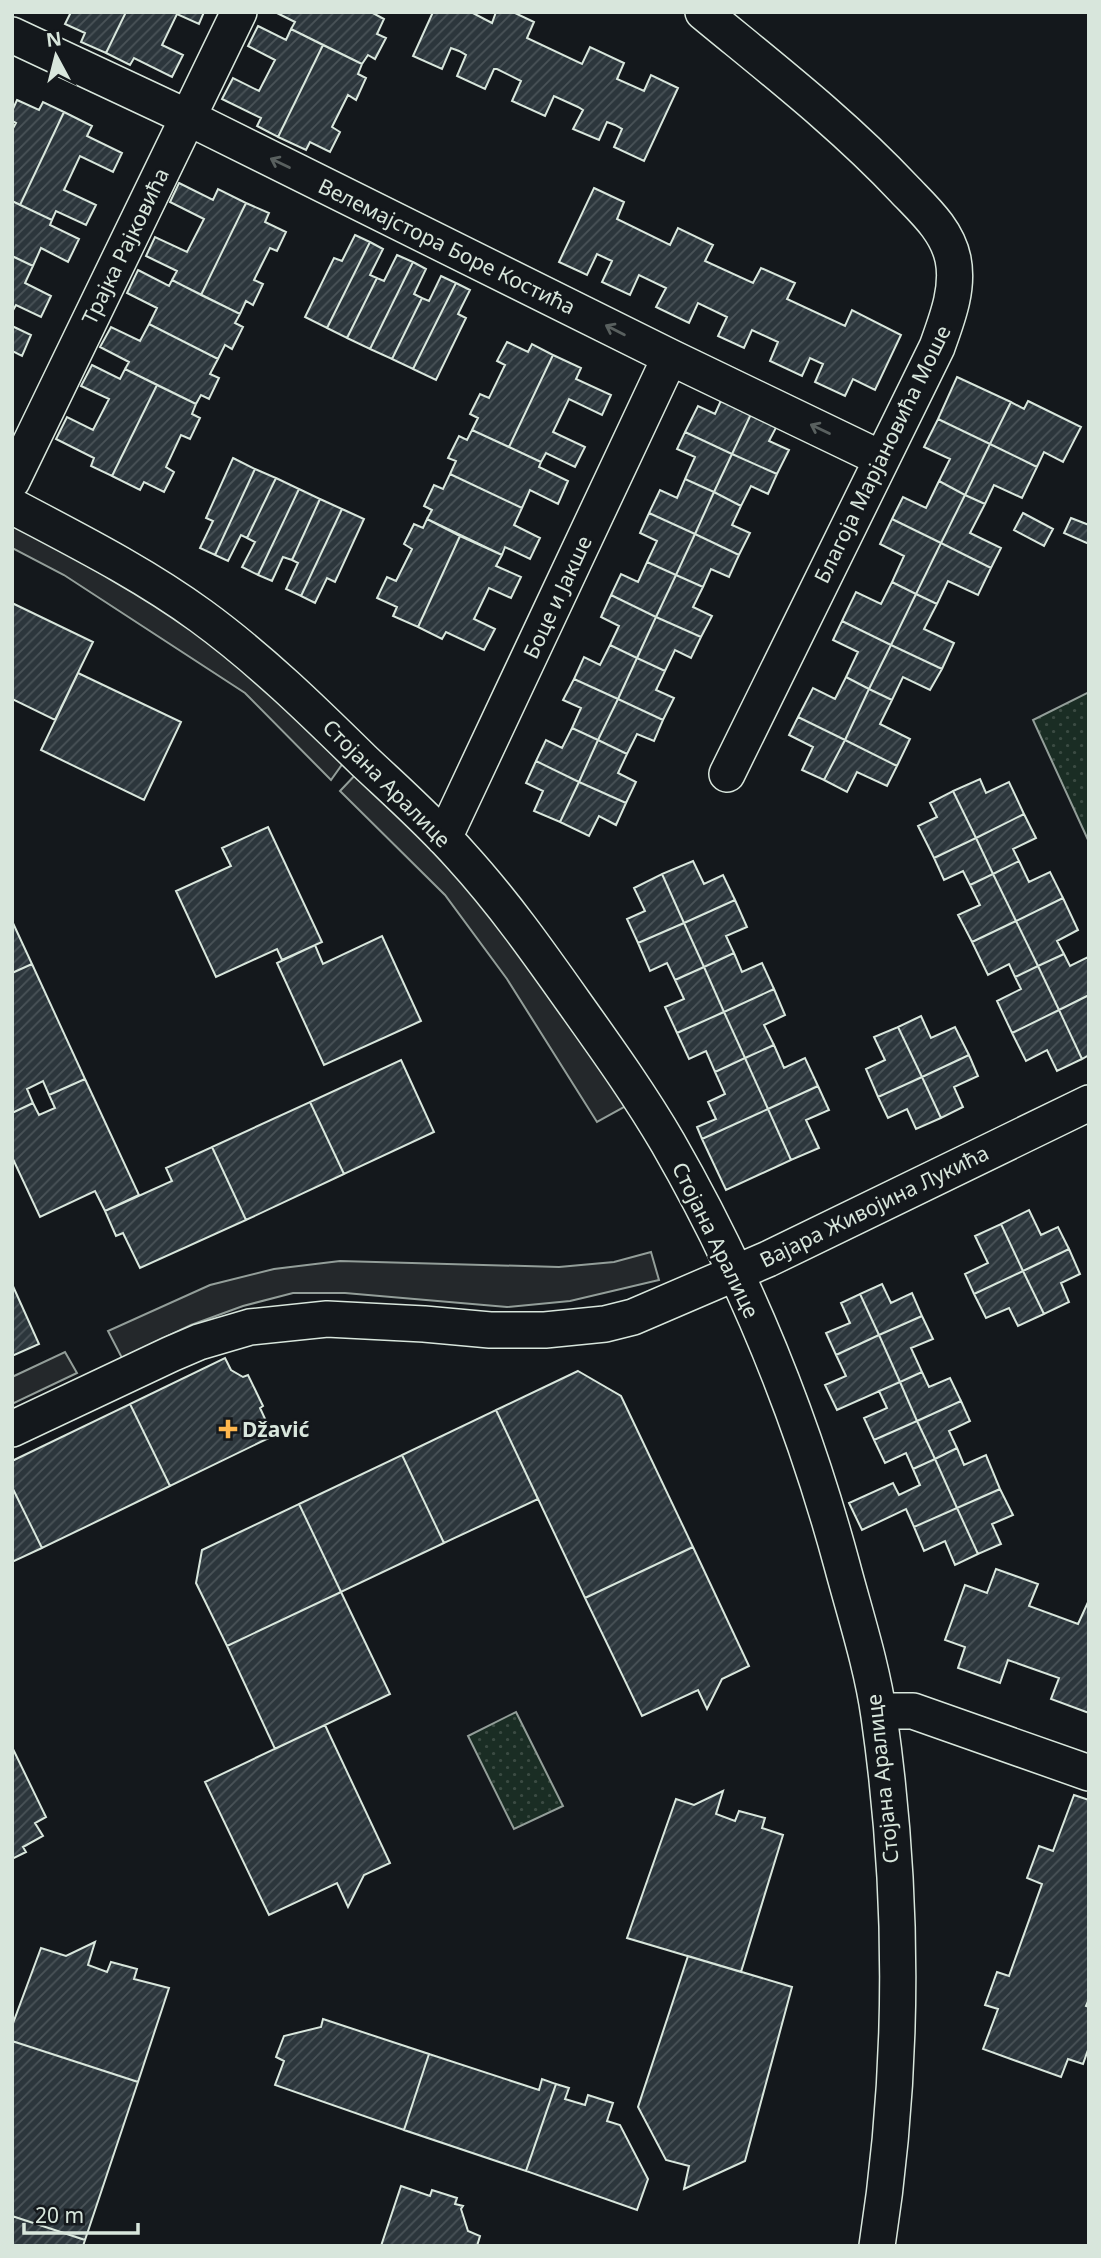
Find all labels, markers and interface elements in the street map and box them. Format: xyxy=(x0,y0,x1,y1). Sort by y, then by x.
north arrow xyxy=(21,21,91,91)
text: N xyxy=(45,25,63,53)
one-way arrow xyxy=(270,156,291,169)
street label: Трајка Рајковића xyxy=(75,163,175,329)
street label: Велемајстора Боре Костића xyxy=(314,171,580,321)
street label: Благоја Марјановића Моше xyxy=(807,320,957,588)
one-way arrow xyxy=(606,322,626,336)
one-way arrow xyxy=(810,422,831,435)
street label: Боце и Јакше xyxy=(516,531,598,663)
street label: Стојана Аралице xyxy=(317,713,457,853)
street label: Вајара Живојина Лукића xyxy=(755,1138,993,1274)
street label: Стојана Аралице xyxy=(666,1157,766,1323)
place label: Džavić xyxy=(242,1415,310,1443)
marker: Džavić xyxy=(220,1421,236,1437)
street label: Стојана Аралице xyxy=(859,1693,905,1865)
scale bar xyxy=(24,2192,138,2236)
text: 20 m xyxy=(35,2201,84,2229)

